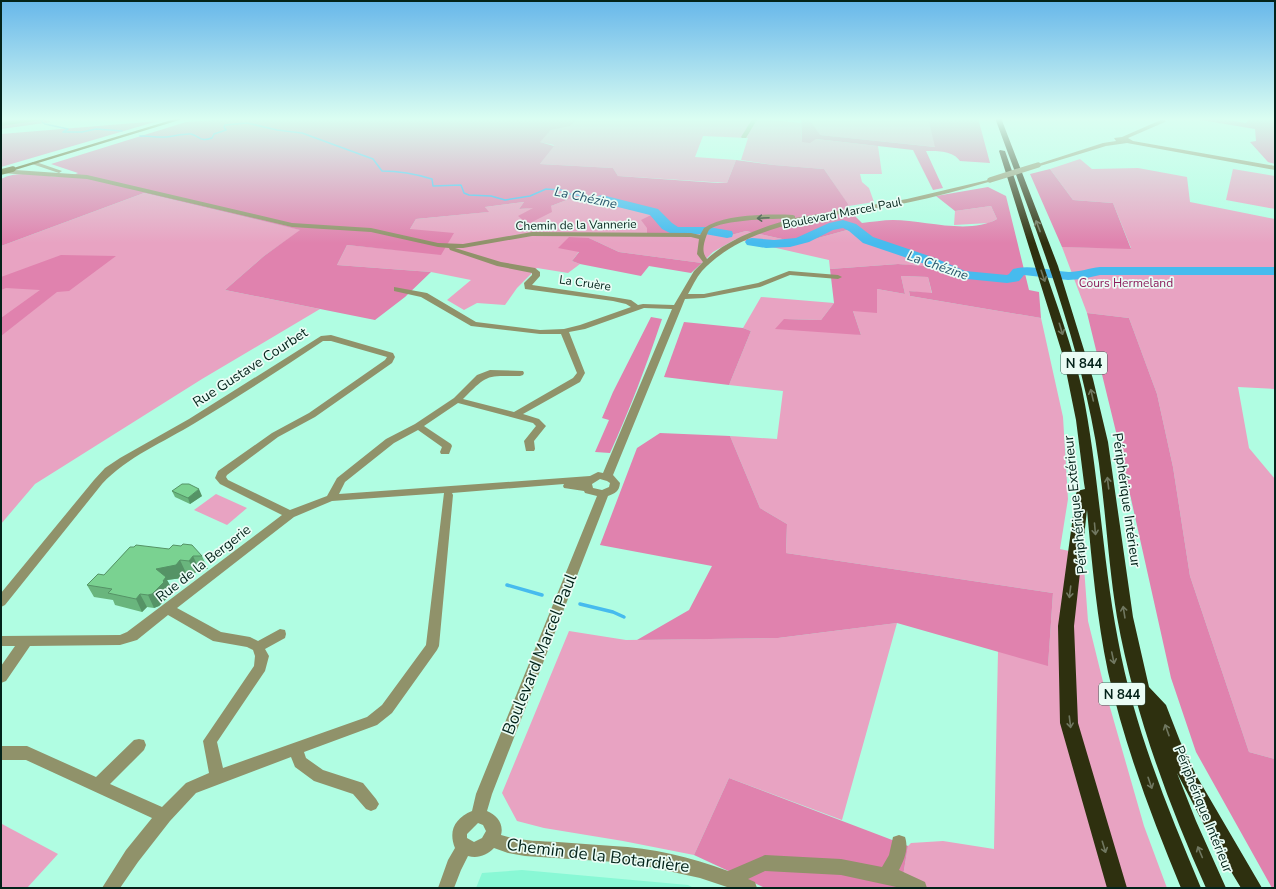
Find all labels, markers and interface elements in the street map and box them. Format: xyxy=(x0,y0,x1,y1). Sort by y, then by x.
water label: La Chézine xyxy=(553,183,619,213)
street label: Boulevard Marcel Paul xyxy=(781,193,903,232)
one-way arrow xyxy=(757,214,770,222)
street label: Chemin de la Vannerie xyxy=(515,216,637,234)
one-way arrow xyxy=(1034,221,1041,233)
water label: La Chézine xyxy=(905,247,971,285)
one-way arrow xyxy=(1040,270,1047,283)
street label: La Cruère xyxy=(558,271,612,295)
park label: Cours Hermeland xyxy=(1079,275,1173,291)
one-way arrow xyxy=(1058,322,1065,335)
street label: Rue Gustave Courbet xyxy=(189,323,311,412)
road number: N 844 xyxy=(1061,352,1107,374)
one-way arrow xyxy=(1088,389,1096,402)
street label: Périphérique Intérieur xyxy=(1108,432,1145,568)
street label: Périphérique Extérieur xyxy=(1059,435,1092,575)
one-way arrow xyxy=(1104,477,1112,490)
street label: Rue de la Bergerie xyxy=(152,520,255,607)
one-way arrow xyxy=(1092,522,1099,535)
street label: Boulevard Marcel Paul xyxy=(497,570,582,738)
one-way arrow xyxy=(1066,585,1074,598)
one-way arrow xyxy=(1120,606,1128,619)
one-way arrow xyxy=(1110,651,1118,664)
road number: N 844 xyxy=(1099,683,1145,705)
one-way arrow xyxy=(1066,715,1074,728)
one-way arrow xyxy=(1163,725,1171,737)
street label: Périphérique Intérieur xyxy=(1169,743,1238,876)
one-way arrow xyxy=(1146,776,1154,788)
street label: Chemin de la Botardière xyxy=(505,833,691,878)
one-way arrow xyxy=(1101,840,1108,853)
one-way arrow xyxy=(1196,847,1203,859)

